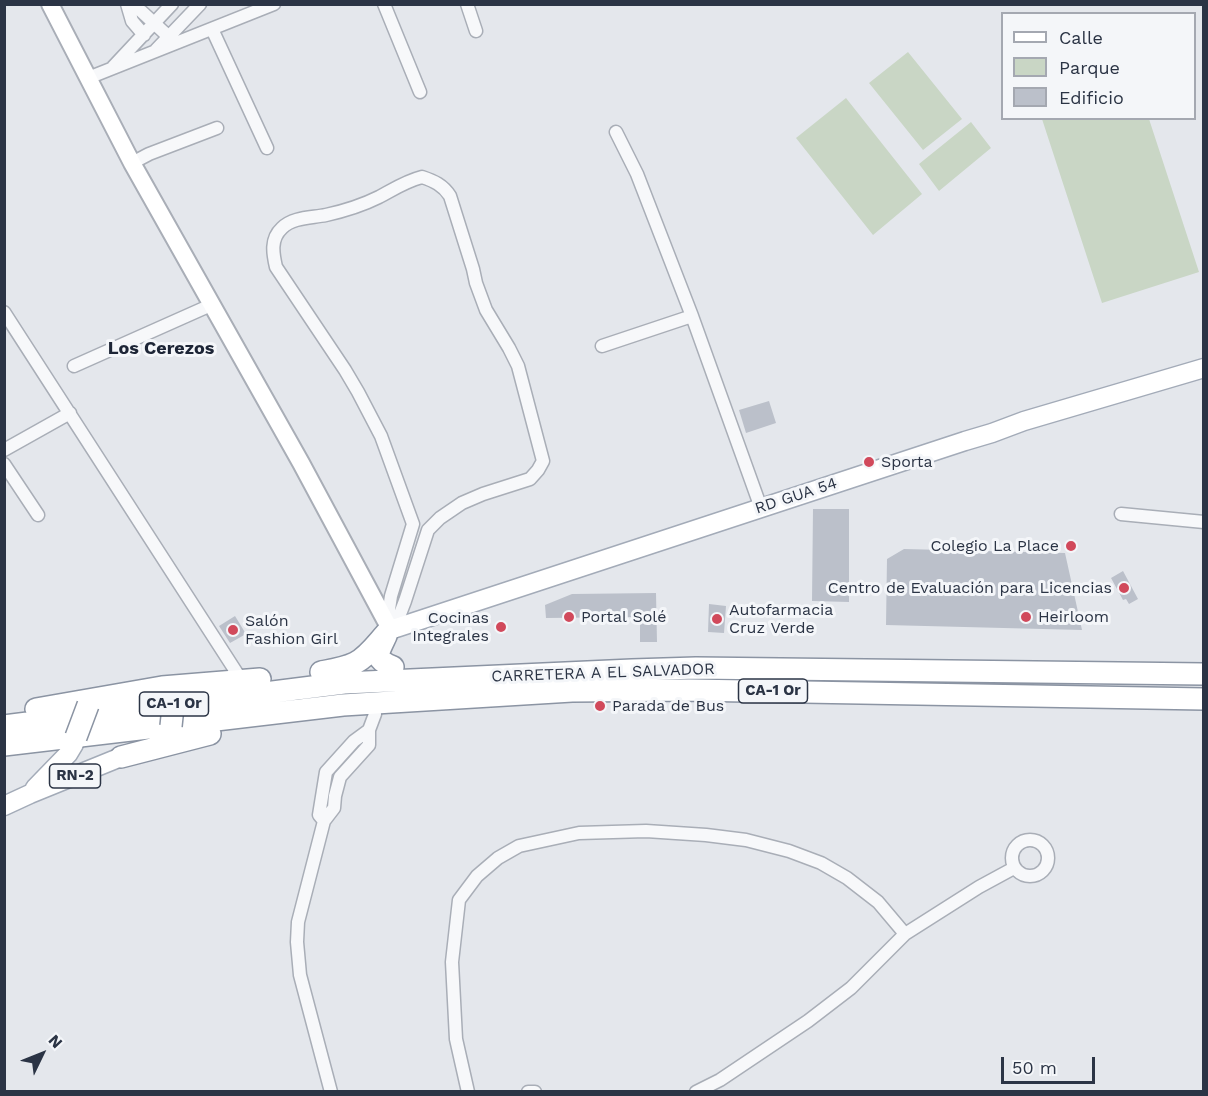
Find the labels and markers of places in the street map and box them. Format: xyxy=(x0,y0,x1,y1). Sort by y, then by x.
place label: Sporta xyxy=(881,452,933,472)
marker: Sporta xyxy=(862,455,876,469)
place label: Colegio La Place xyxy=(930,536,1059,556)
marker: Colegio La Place xyxy=(1064,539,1078,553)
place label: Centro de Evaluación para Licencias xyxy=(828,578,1112,598)
marker: Centro de Evaluación para Licencias xyxy=(1117,581,1131,595)
place label: Autofarmacia Cruz Verde xyxy=(729,600,833,638)
place label: Portal Solé xyxy=(581,607,666,627)
place label: Heirloom xyxy=(1038,607,1109,627)
place label: Cocinas Integrales xyxy=(412,608,489,646)
marker: Portal Solé xyxy=(562,610,576,624)
marker: Heirloom xyxy=(1019,610,1033,624)
place label: Salón Fashion Girl xyxy=(245,611,338,649)
marker: Autofarmacia Cruz Verde xyxy=(710,612,724,626)
marker: Cocinas Integrales xyxy=(494,620,508,634)
marker: Salón Fashion Girl xyxy=(226,623,240,637)
place label: Parada de Bus xyxy=(612,696,724,716)
marker: Parada de Bus xyxy=(593,699,607,713)

